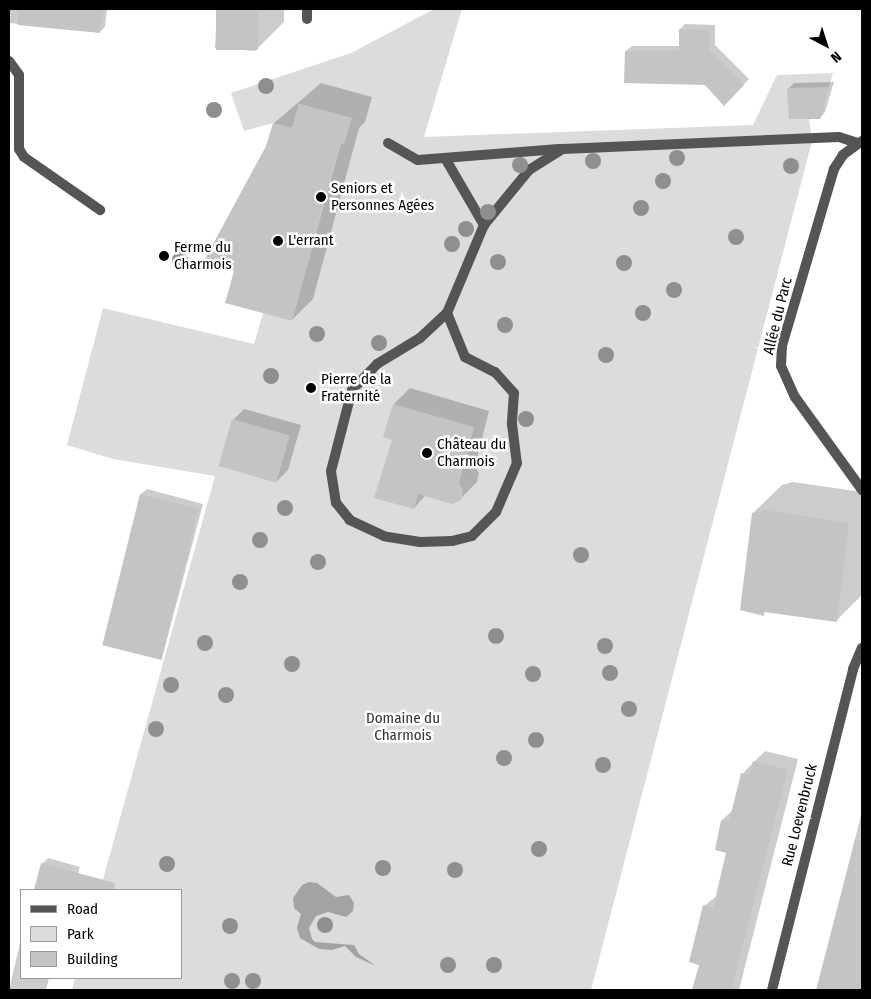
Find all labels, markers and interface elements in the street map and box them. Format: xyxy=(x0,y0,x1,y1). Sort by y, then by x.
north arrow xyxy=(801,20,851,70)
text: N xyxy=(827,48,845,66)
place label: Seniors et Personnes Agées xyxy=(331,179,434,214)
marker: Seniors et Personnes Agées xyxy=(315,191,327,203)
place label: L'errant xyxy=(288,232,334,250)
marker: L'errant xyxy=(272,235,284,247)
place label: Ferme du Charmois xyxy=(174,238,232,273)
marker: Ferme du Charmois xyxy=(158,250,170,262)
street label: Allée du Parc xyxy=(760,275,796,357)
place label: Pierre de la Fraternité xyxy=(321,370,391,405)
marker: Pierre de la Fraternité xyxy=(305,382,317,394)
place label: Château du Charmois xyxy=(437,435,506,470)
marker: Château du Charmois xyxy=(421,447,433,459)
park label: Domaine du Charmois xyxy=(366,709,440,744)
street label: Rue Loevenbruck xyxy=(779,762,821,868)
legend xyxy=(20,889,182,979)
text: Road xyxy=(67,900,98,918)
text: Park xyxy=(67,925,94,943)
text: Building xyxy=(67,950,118,968)

